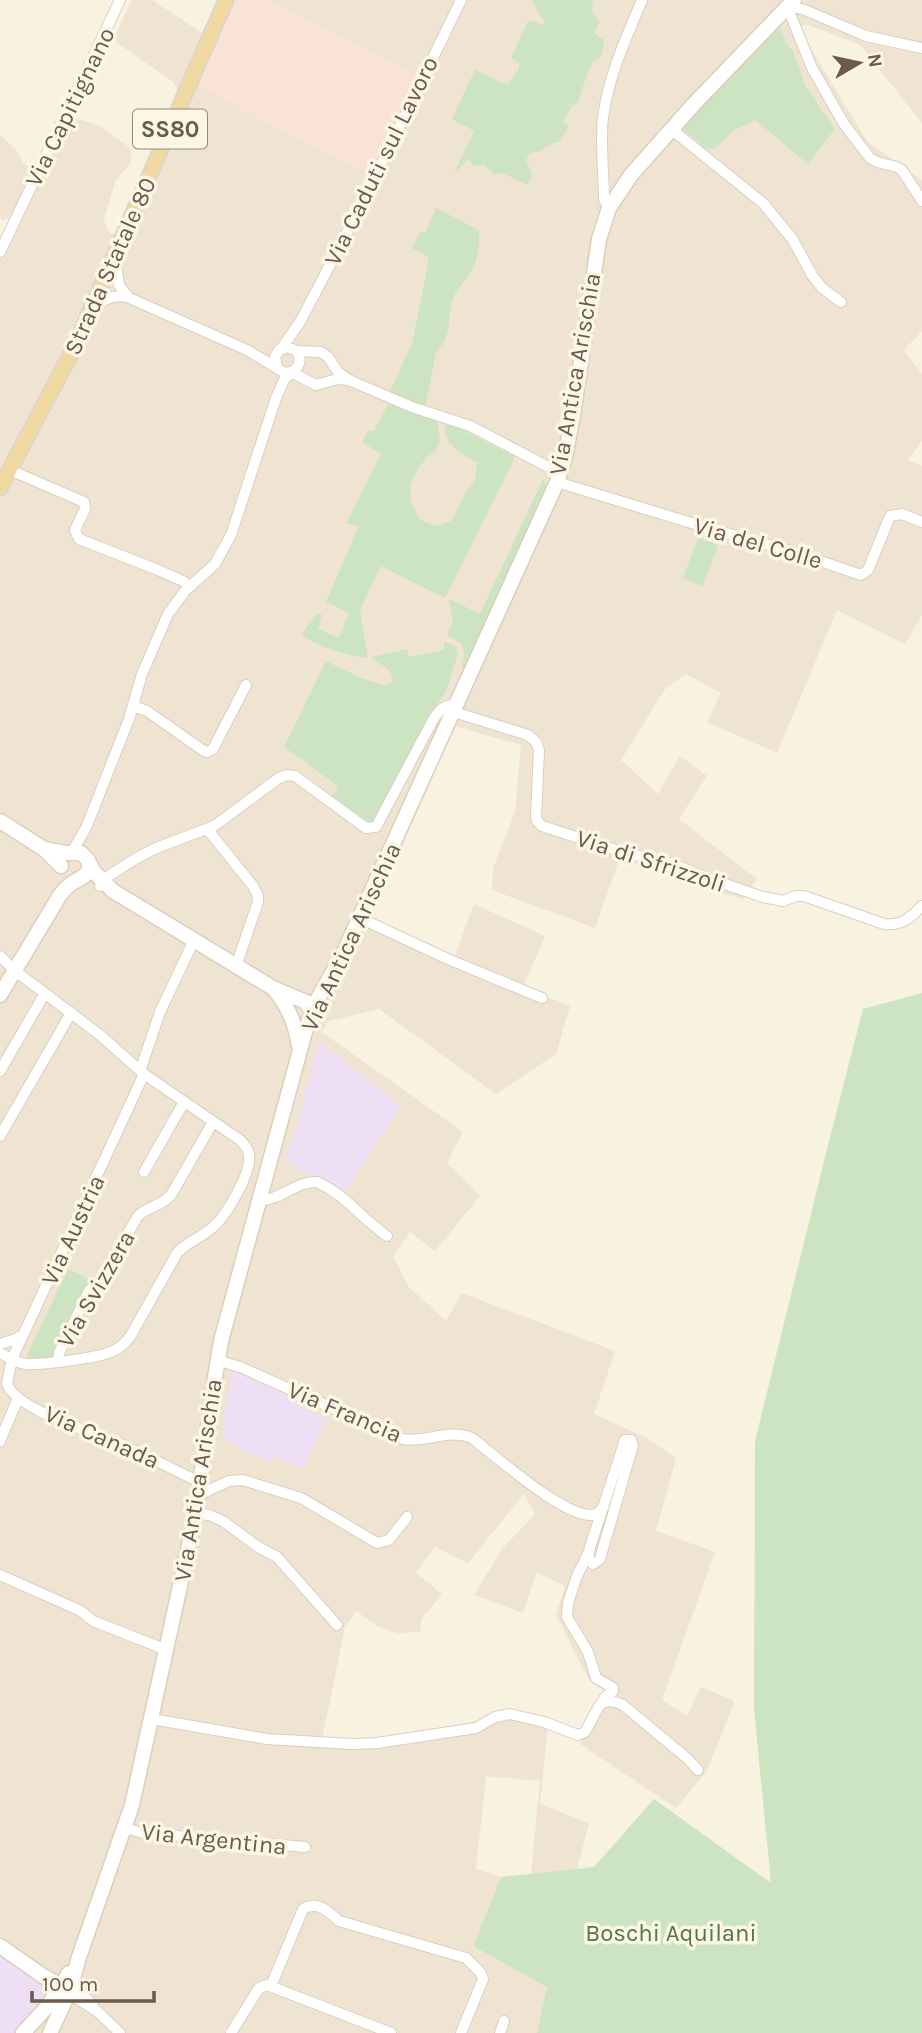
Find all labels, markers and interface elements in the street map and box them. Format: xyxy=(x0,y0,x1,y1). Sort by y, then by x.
street label: Via Capitignano xyxy=(19,23,121,191)
north arrow xyxy=(824,28,894,98)
street label: Via Caduti sul Lavoro xyxy=(318,52,444,270)
text: N xyxy=(863,52,887,69)
road number: SS80 xyxy=(133,110,207,148)
street label: Strada Statale 80 xyxy=(58,173,162,359)
street label: Via Antica Arischia xyxy=(543,271,607,477)
street label: Via del Colle xyxy=(691,511,825,575)
street label: Via di Sfrizzoli xyxy=(573,824,729,898)
street label: Via Antica Arischia xyxy=(295,838,407,1036)
street label: Via Austria xyxy=(35,1170,111,1290)
street label: Via Svizzera xyxy=(51,1226,141,1352)
street label: Via Francia xyxy=(284,1375,406,1449)
street label: Via Antica Arischia xyxy=(168,1377,228,1583)
street label: Via Canada xyxy=(40,1399,164,1475)
street label: Via Argentina xyxy=(140,1817,288,1861)
park label: Boschi Aquilani xyxy=(585,1919,757,1947)
scale bar xyxy=(32,1960,154,2004)
text: 100 m xyxy=(42,1972,99,1996)

